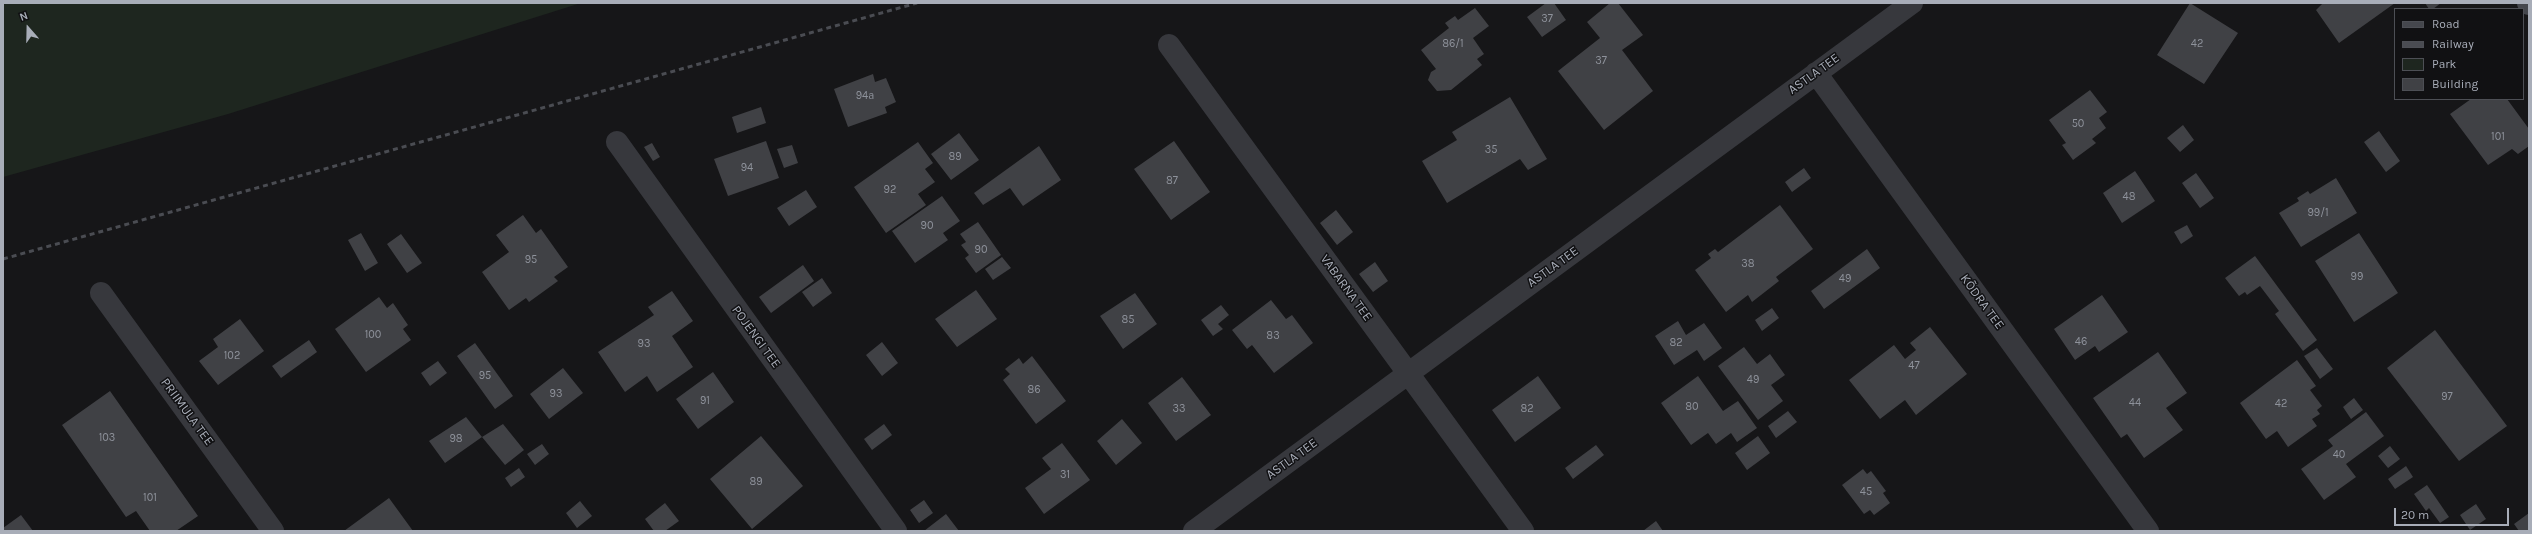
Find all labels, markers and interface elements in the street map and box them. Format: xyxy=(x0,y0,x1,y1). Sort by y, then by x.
north arrow xyxy=(8,8,48,48)
legend xyxy=(2394,8,2524,100)
text: N xyxy=(18,9,30,24)
house number: 37 xyxy=(1541,12,1553,26)
text: Road xyxy=(2432,17,2460,31)
house number: 86/1 xyxy=(1442,37,1464,51)
house number: 42 xyxy=(2191,37,2203,51)
text: Railway xyxy=(2432,37,2474,51)
street label: ASTLA TEE xyxy=(1785,50,1843,98)
house number: 37 xyxy=(1595,54,1607,68)
text: Park xyxy=(2432,57,2456,71)
text: Building xyxy=(2432,77,2478,91)
house number: 94a xyxy=(856,89,874,103)
house number: 50 xyxy=(2072,117,2084,131)
house number: 101 xyxy=(2491,130,2505,144)
house number: 35 xyxy=(1485,143,1497,157)
house number: 89 xyxy=(948,150,962,164)
house number: 94 xyxy=(741,161,753,175)
house number: 87 xyxy=(1166,174,1178,188)
house number: 92 xyxy=(884,183,896,197)
house number: 48 xyxy=(2123,190,2135,204)
house number: 99/1 xyxy=(2307,206,2329,220)
house number: 90 xyxy=(921,219,933,233)
house number: 90 xyxy=(975,243,987,257)
street label: ASTLA TEE xyxy=(1524,243,1582,291)
street label: VABARNA TEE xyxy=(1317,252,1375,324)
house number: 95 xyxy=(525,253,537,267)
house number: 38 xyxy=(1741,257,1755,271)
house number: 99 xyxy=(2351,270,2363,284)
street label: KÕDRA TEE xyxy=(1957,271,2007,333)
house number: 49 xyxy=(1839,272,1851,286)
street label: POJENGI TEE xyxy=(728,303,784,371)
house number: 85 xyxy=(1122,313,1134,327)
house number: 100 xyxy=(365,328,381,342)
house number: 83 xyxy=(1266,329,1280,343)
house number: 46 xyxy=(2075,335,2087,349)
house number: 82 xyxy=(1669,336,1683,350)
house number: 93 xyxy=(638,337,650,351)
house number: 102 xyxy=(224,349,240,363)
house number: 47 xyxy=(1908,359,1920,373)
house number: 95 xyxy=(479,369,491,383)
house number: 49 xyxy=(1747,373,1759,387)
street label: PRIIMULA TEE xyxy=(157,375,217,449)
house number: 86 xyxy=(1027,383,1041,397)
house number: 93 xyxy=(550,387,562,401)
house number: 97 xyxy=(2441,390,2453,404)
house number: 91 xyxy=(700,394,710,408)
house number: 44 xyxy=(2129,396,2141,410)
house number: 42 xyxy=(2275,397,2287,411)
house number: 80 xyxy=(1685,400,1699,414)
house number: 33 xyxy=(1173,402,1185,416)
house number: 82 xyxy=(1520,402,1534,416)
house number: 103 xyxy=(99,431,115,445)
house number: 98 xyxy=(449,432,463,446)
street label: ASTLA TEE xyxy=(1263,435,1321,483)
house number: 40 xyxy=(2333,448,2345,462)
house number: 31 xyxy=(1060,468,1070,482)
house number: 89 xyxy=(749,475,763,489)
house number: 45 xyxy=(1860,485,1872,499)
house number: 101 xyxy=(143,491,157,505)
scale bar xyxy=(2396,500,2511,526)
text: 20 m xyxy=(2401,508,2429,522)

